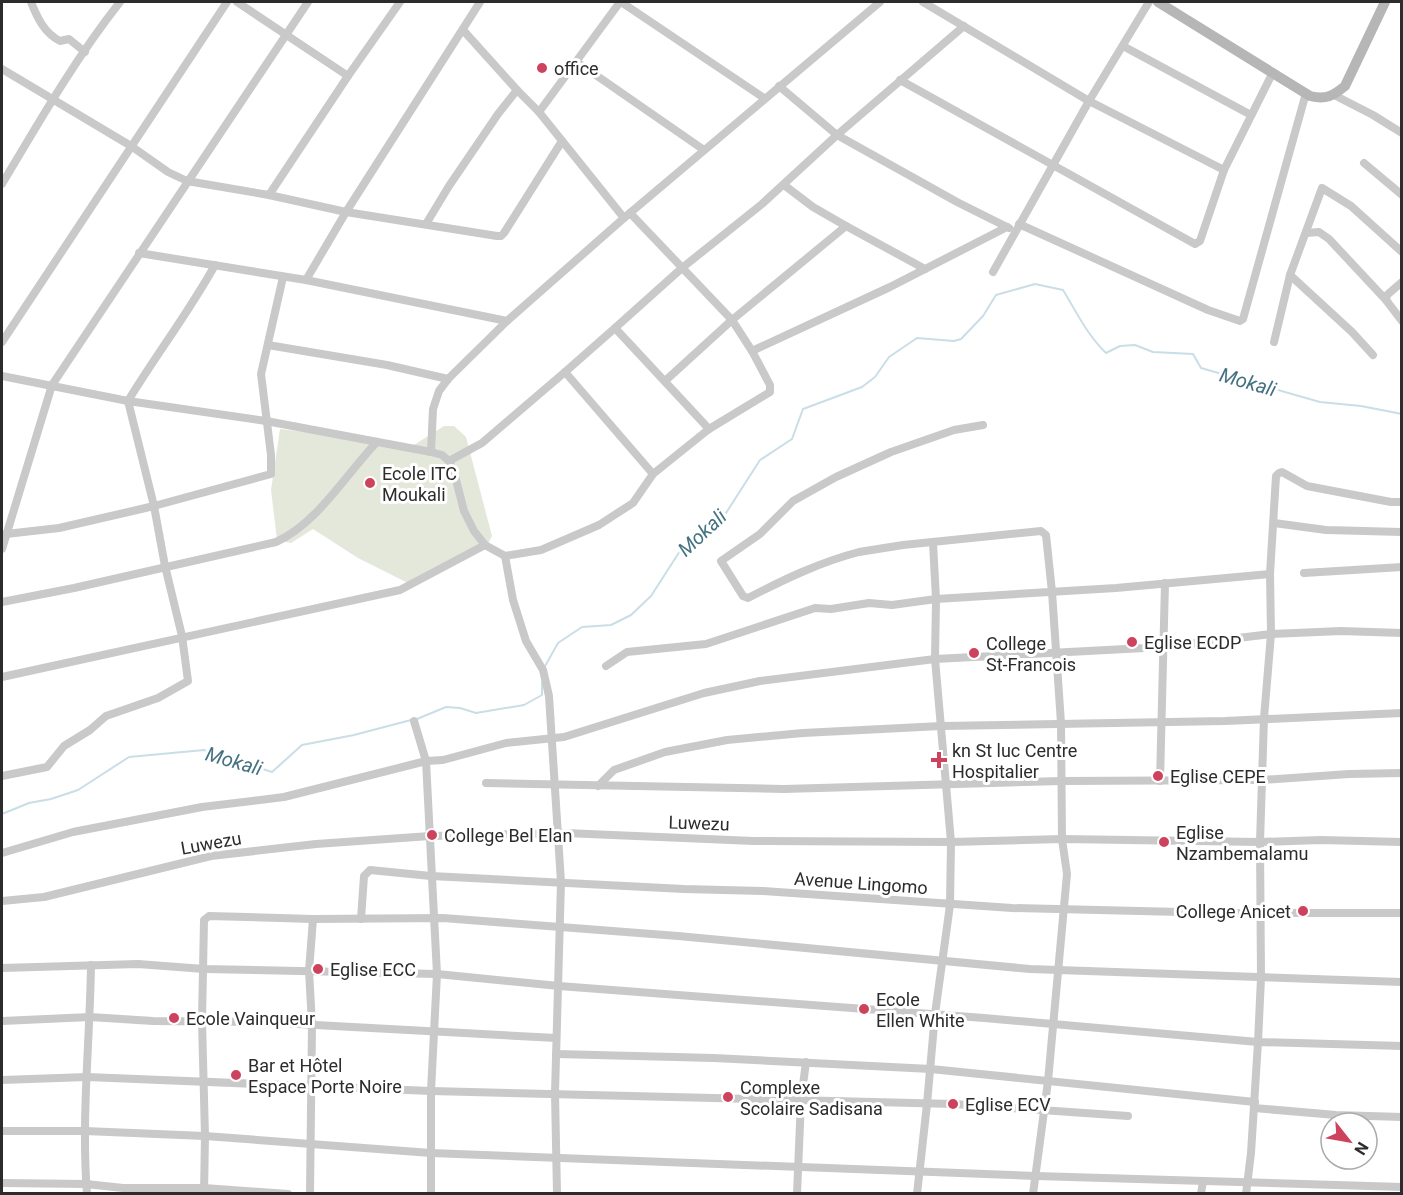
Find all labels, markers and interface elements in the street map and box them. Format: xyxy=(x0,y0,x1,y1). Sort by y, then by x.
place label: office xyxy=(554,58,599,79)
marker: office xyxy=(535,61,549,75)
water label: Mokali xyxy=(1217,362,1279,402)
place label: Ecole ITC Moukali xyxy=(382,463,457,505)
marker: Ecole ITC Moukali xyxy=(363,476,377,490)
water label: Mokali xyxy=(673,504,732,561)
place label: Eglise ECDP xyxy=(1144,632,1241,653)
place label: College St-Francois xyxy=(986,633,1076,675)
marker: Eglise ECDP xyxy=(1125,635,1139,649)
marker: College St-Francois xyxy=(967,646,981,660)
place label: kn St luc Centre Hospitalier xyxy=(952,740,1077,782)
water label: Mokali xyxy=(203,741,265,781)
marker: kn St luc Centre Hospitalier xyxy=(930,751,948,769)
place label: Eglise CEPE xyxy=(1170,766,1266,787)
marker: Eglise CEPE xyxy=(1151,769,1165,783)
street label: Luwezu xyxy=(668,811,730,835)
place label: Eglise Nzambemalamu xyxy=(1176,822,1308,864)
place label: College Bel Elan xyxy=(444,825,572,846)
street label: Luwezu xyxy=(179,827,243,859)
marker: College Bel Elan xyxy=(425,828,439,842)
marker: Eglise Nzambemalamu xyxy=(1157,835,1171,849)
street label: Avenue Lingomo xyxy=(794,868,928,898)
place label: College Anicet xyxy=(1176,901,1291,922)
marker: College Anicet xyxy=(1296,904,1310,918)
place label: Eglise ECC xyxy=(330,959,416,980)
marker: Eglise ECC xyxy=(311,962,325,976)
place label: Ecole Ellen White xyxy=(876,989,965,1031)
marker: Ecole Ellen White xyxy=(857,1002,871,1016)
place label: Ecole Vainqueur xyxy=(186,1008,315,1029)
marker: Ecole Vainqueur xyxy=(167,1011,181,1025)
place label: Bar et Hôtel Espace Porte Noire xyxy=(248,1055,402,1097)
marker: Bar et Hôtel Espace Porte Noire xyxy=(229,1068,243,1082)
place label: Complexe Scolaire Sadisana xyxy=(740,1077,883,1119)
marker: Complexe Scolaire Sadisana xyxy=(721,1090,735,1104)
place label: Eglise ECV xyxy=(965,1094,1051,1115)
marker: Eglise ECV xyxy=(946,1097,960,1111)
north arrow xyxy=(1319,1111,1379,1171)
text: N xyxy=(1350,1139,1372,1158)

